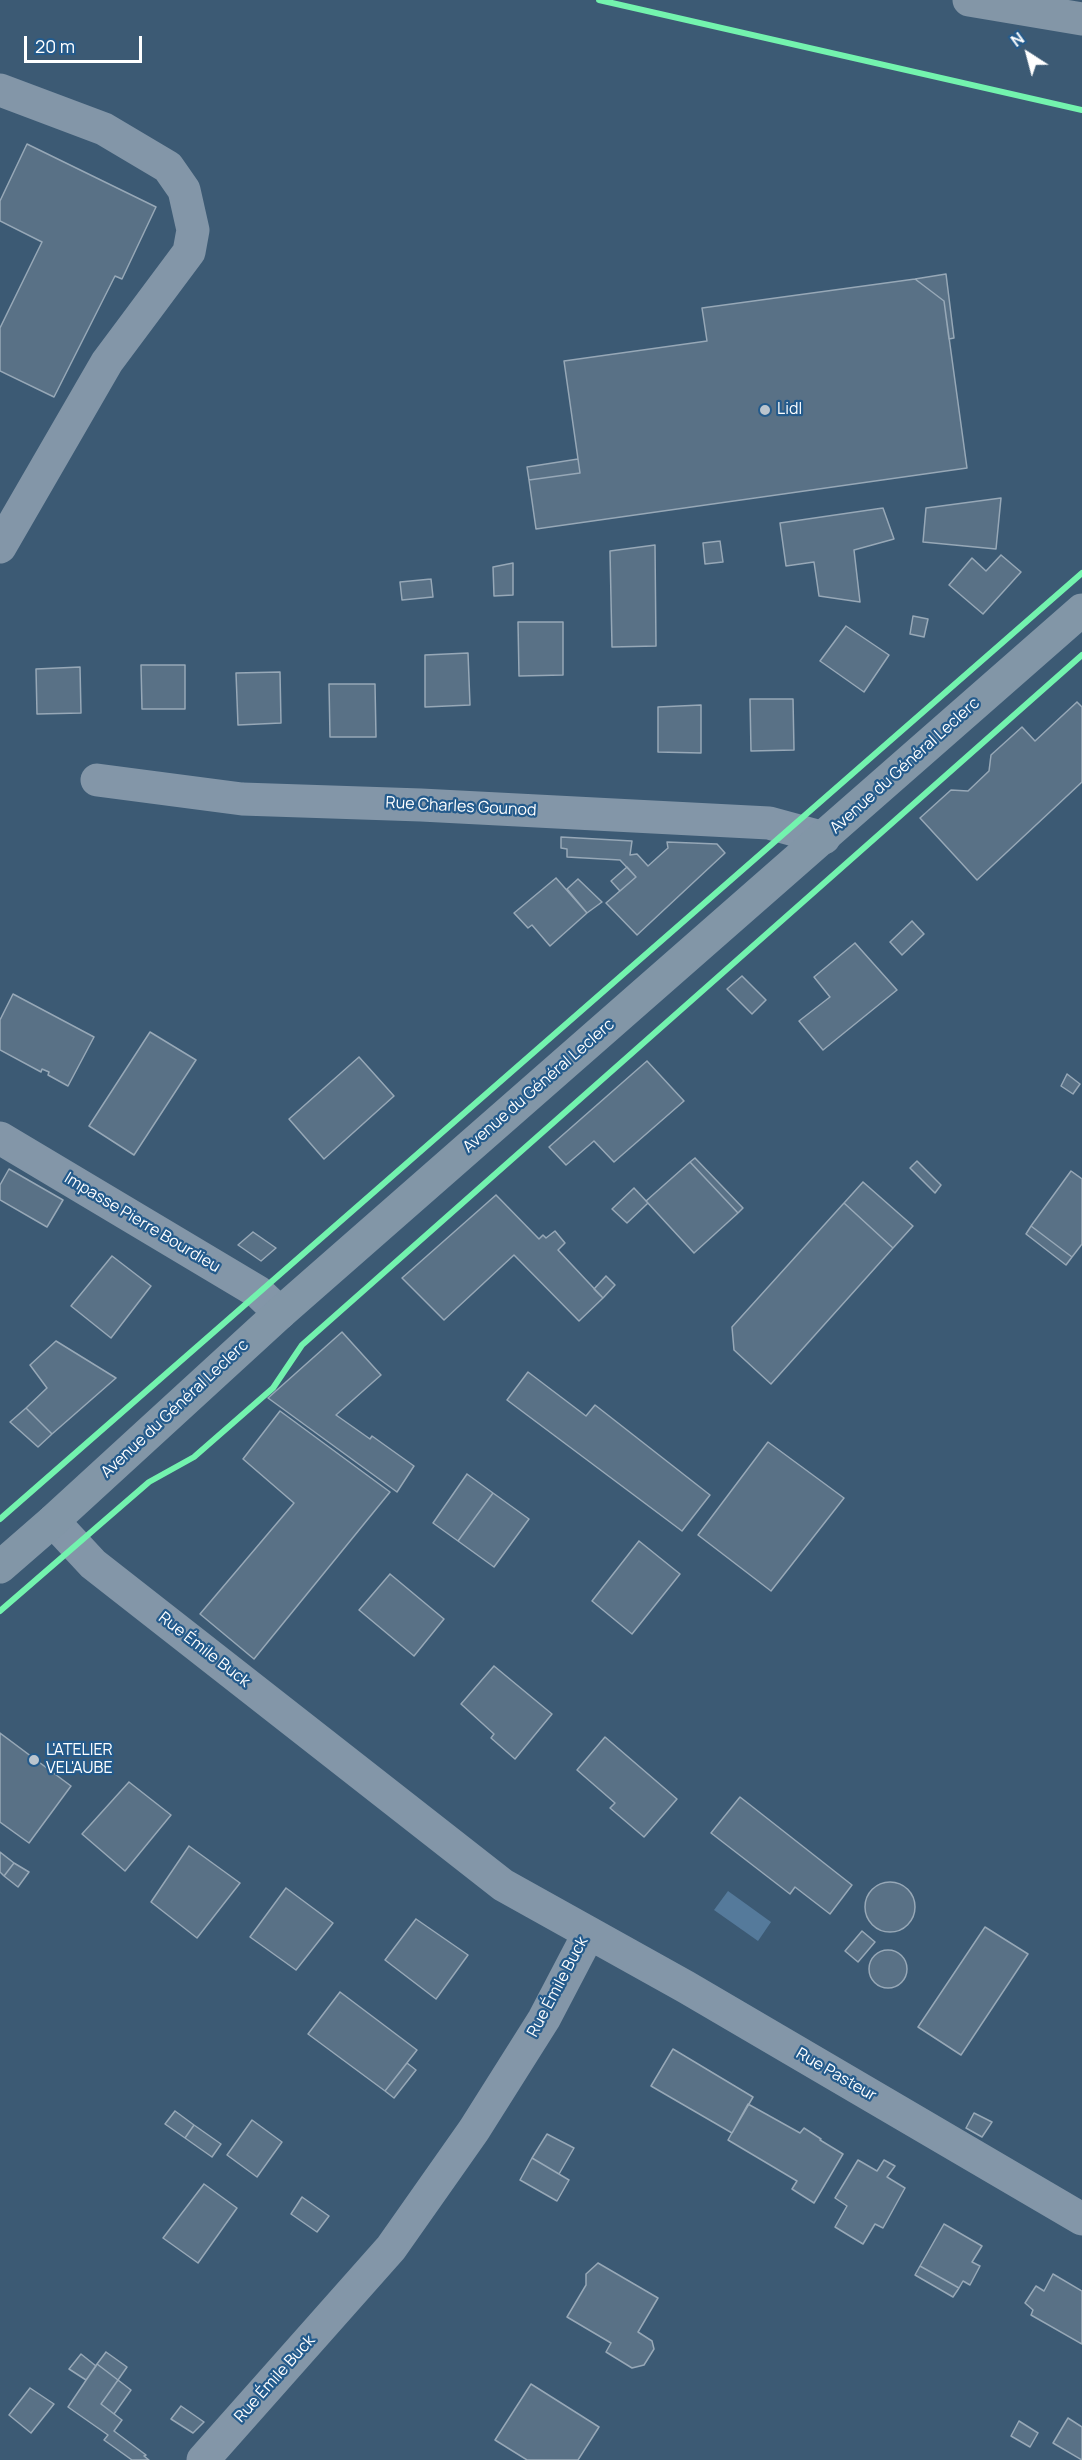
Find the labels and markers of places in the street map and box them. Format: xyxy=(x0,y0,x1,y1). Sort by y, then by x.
place label: Lidl xyxy=(777,400,802,420)
marker: Lidl xyxy=(758,403,772,417)
place label: L'ATELIER VEL'AUBE xyxy=(46,1741,113,1779)
marker: L'ATELIER VEL'AUBE xyxy=(27,1753,41,1767)

